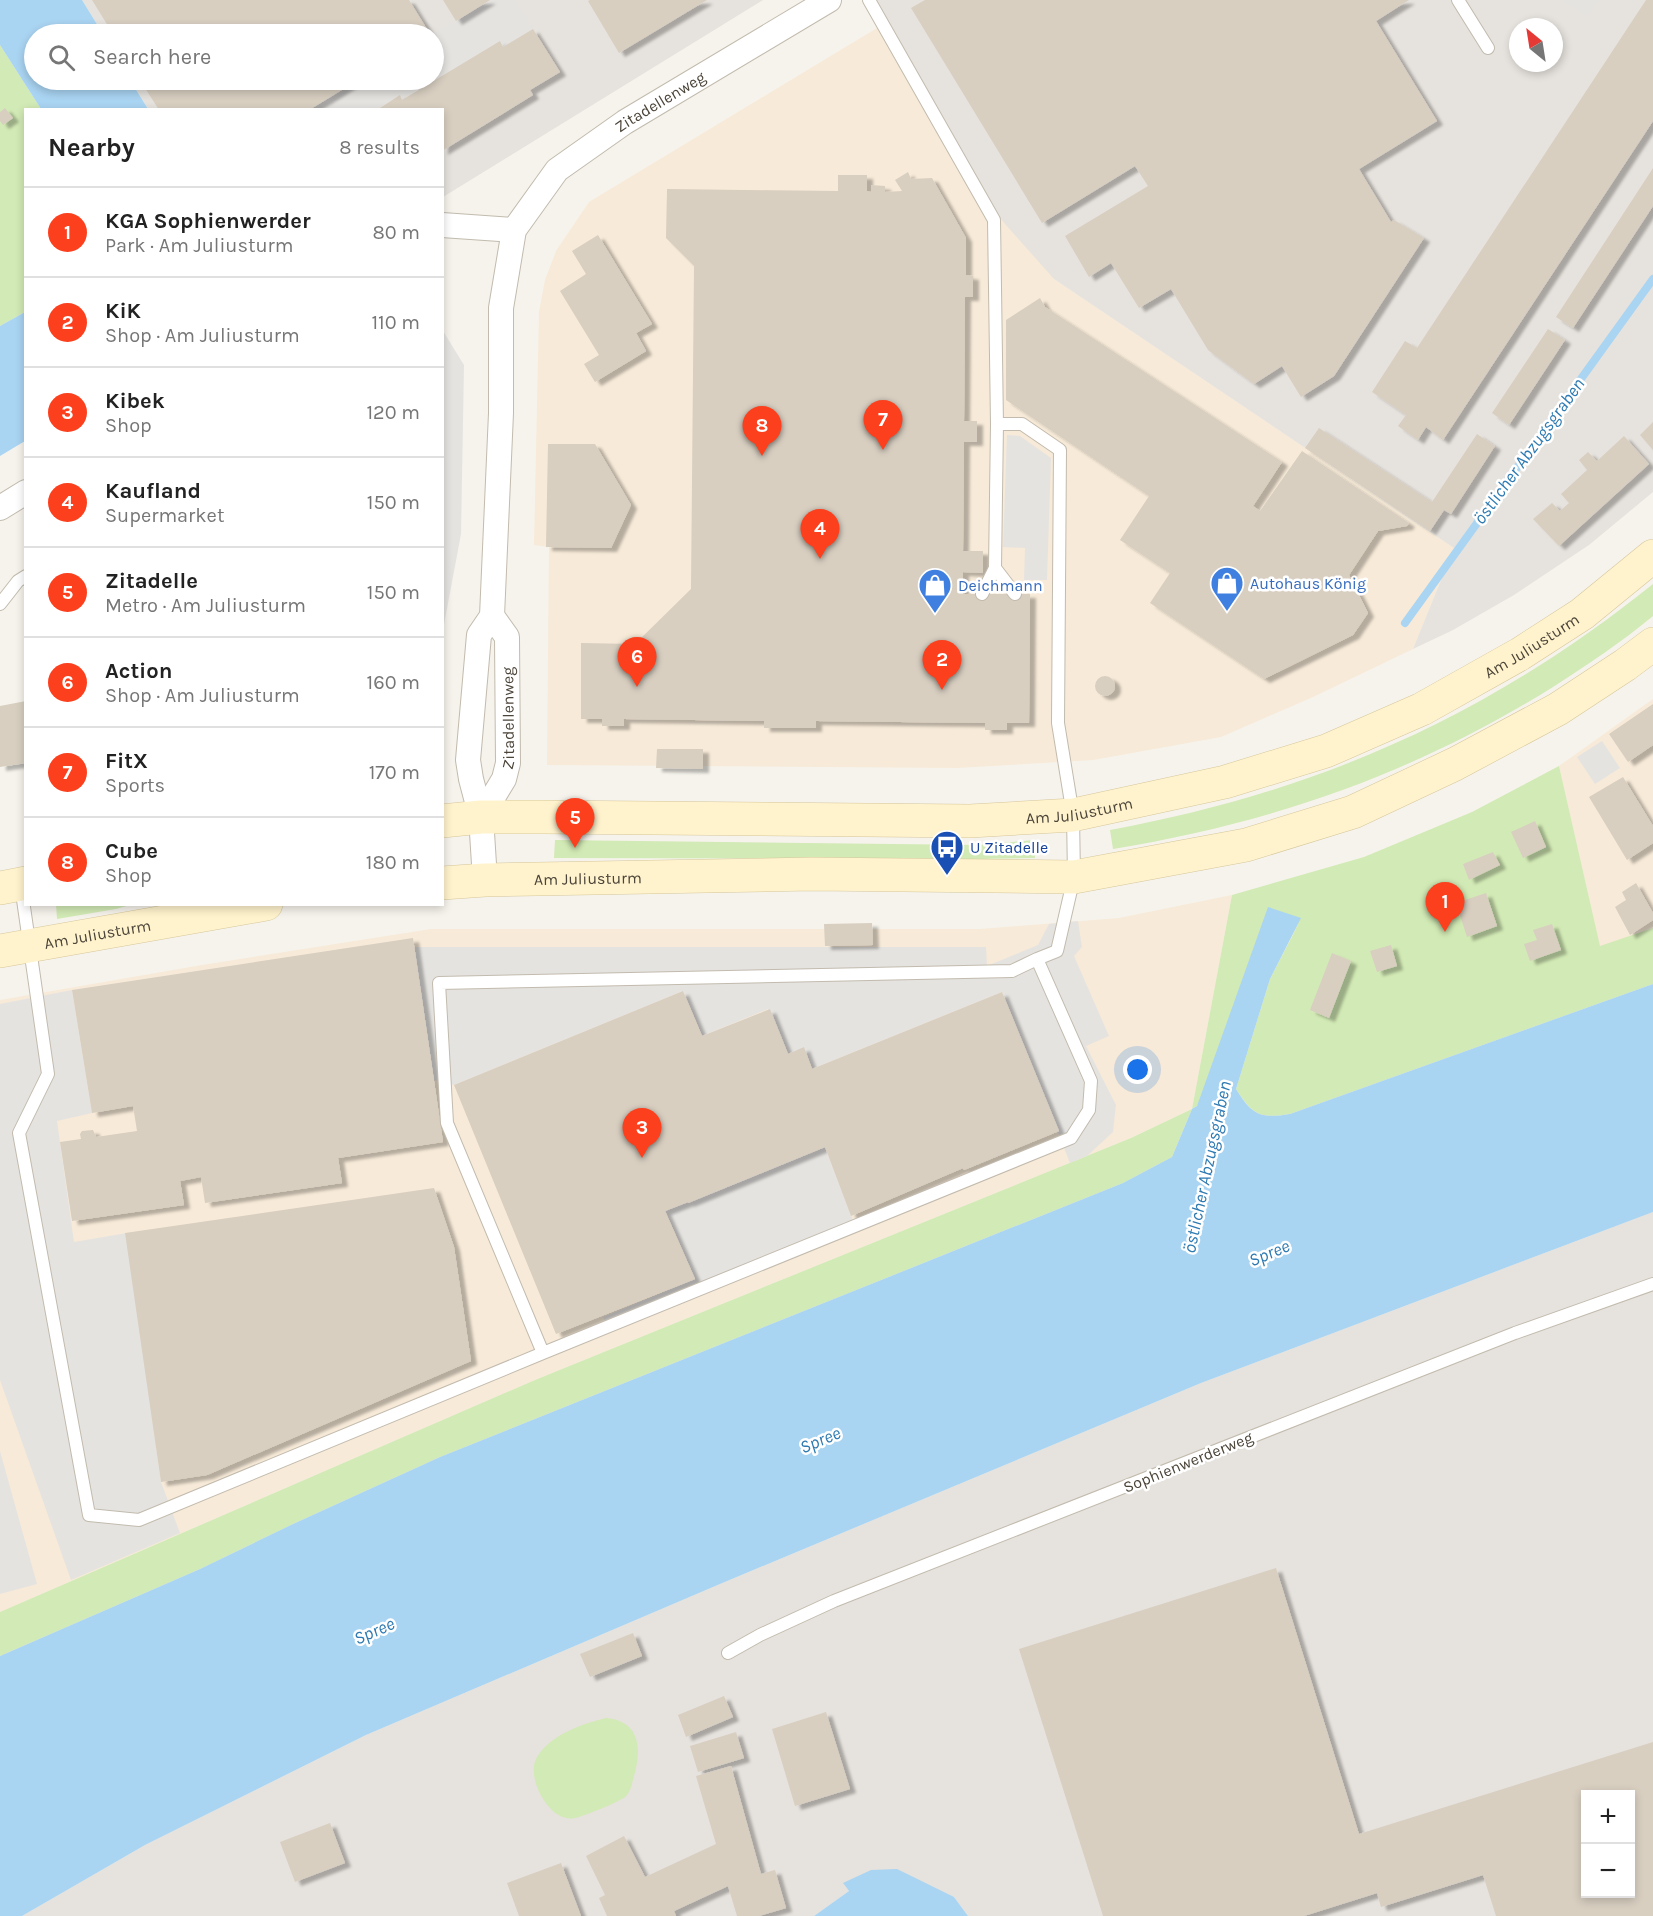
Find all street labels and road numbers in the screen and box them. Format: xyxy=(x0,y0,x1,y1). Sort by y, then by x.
street label: Zitadellenweg xyxy=(611,67,709,136)
street label: Am Juliusturm xyxy=(1481,609,1583,682)
street label: Zitadellenweg xyxy=(497,667,518,771)
street label: Am Juliusturm xyxy=(1025,793,1134,827)
street label: Am Juliusturm xyxy=(534,868,642,889)
street label: Am Juliusturm xyxy=(43,915,152,953)
street label: Sophienwerderweg xyxy=(1120,1427,1256,1497)

